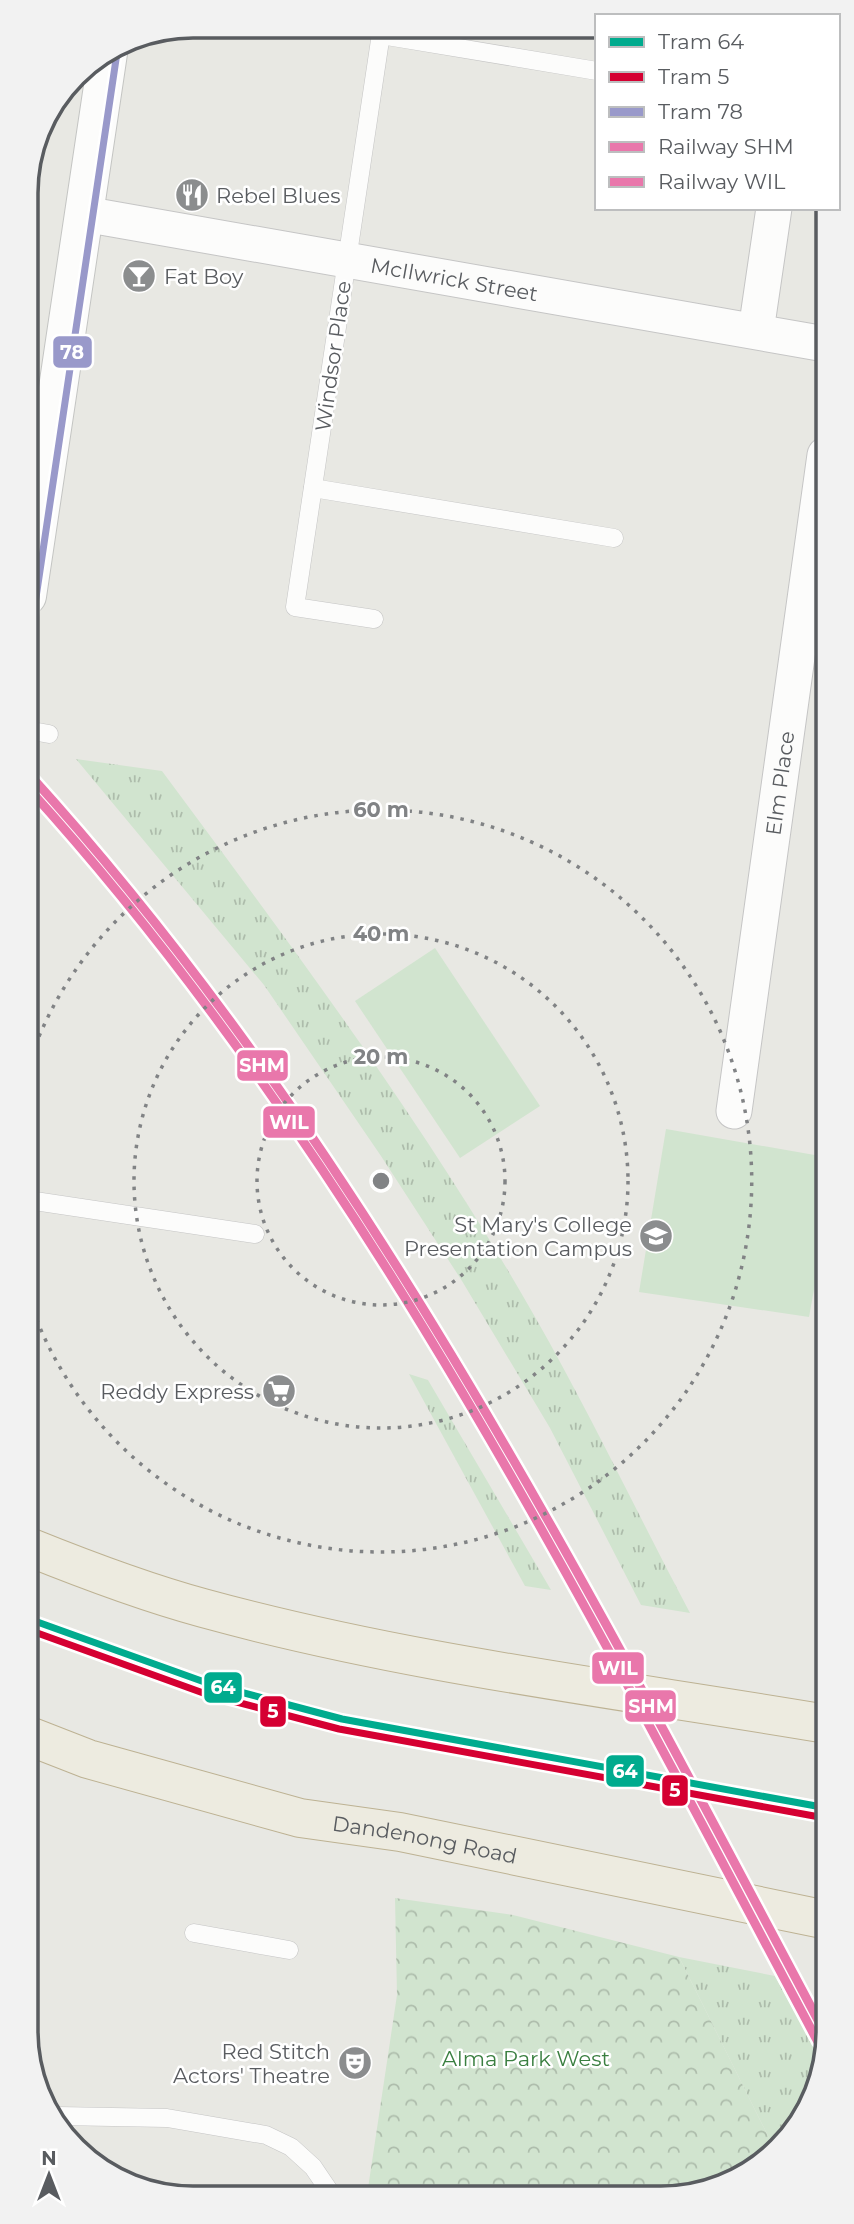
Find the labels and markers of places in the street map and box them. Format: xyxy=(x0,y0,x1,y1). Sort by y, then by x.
restaurant icon: Rebel Blues xyxy=(173,176,211,214)
place label: Rebel Blues xyxy=(216,183,340,208)
bar icon: Fat Boy xyxy=(120,257,158,295)
place label: Fat Boy xyxy=(164,264,244,289)
centre of rings xyxy=(369,1169,393,1193)
place label: St Mary's College Presentation Campus xyxy=(404,1212,632,1261)
school or university icon: St Mary's College Presentation Campus xyxy=(637,1217,675,1255)
supermarket icon: Reddy Express xyxy=(260,1372,298,1410)
place label: Reddy Express xyxy=(100,1379,254,1404)
place label: Red Stitch Actors' Theatre xyxy=(173,2039,330,2088)
theatre icon: Red Stitch Actors' Theatre xyxy=(336,2044,374,2082)

